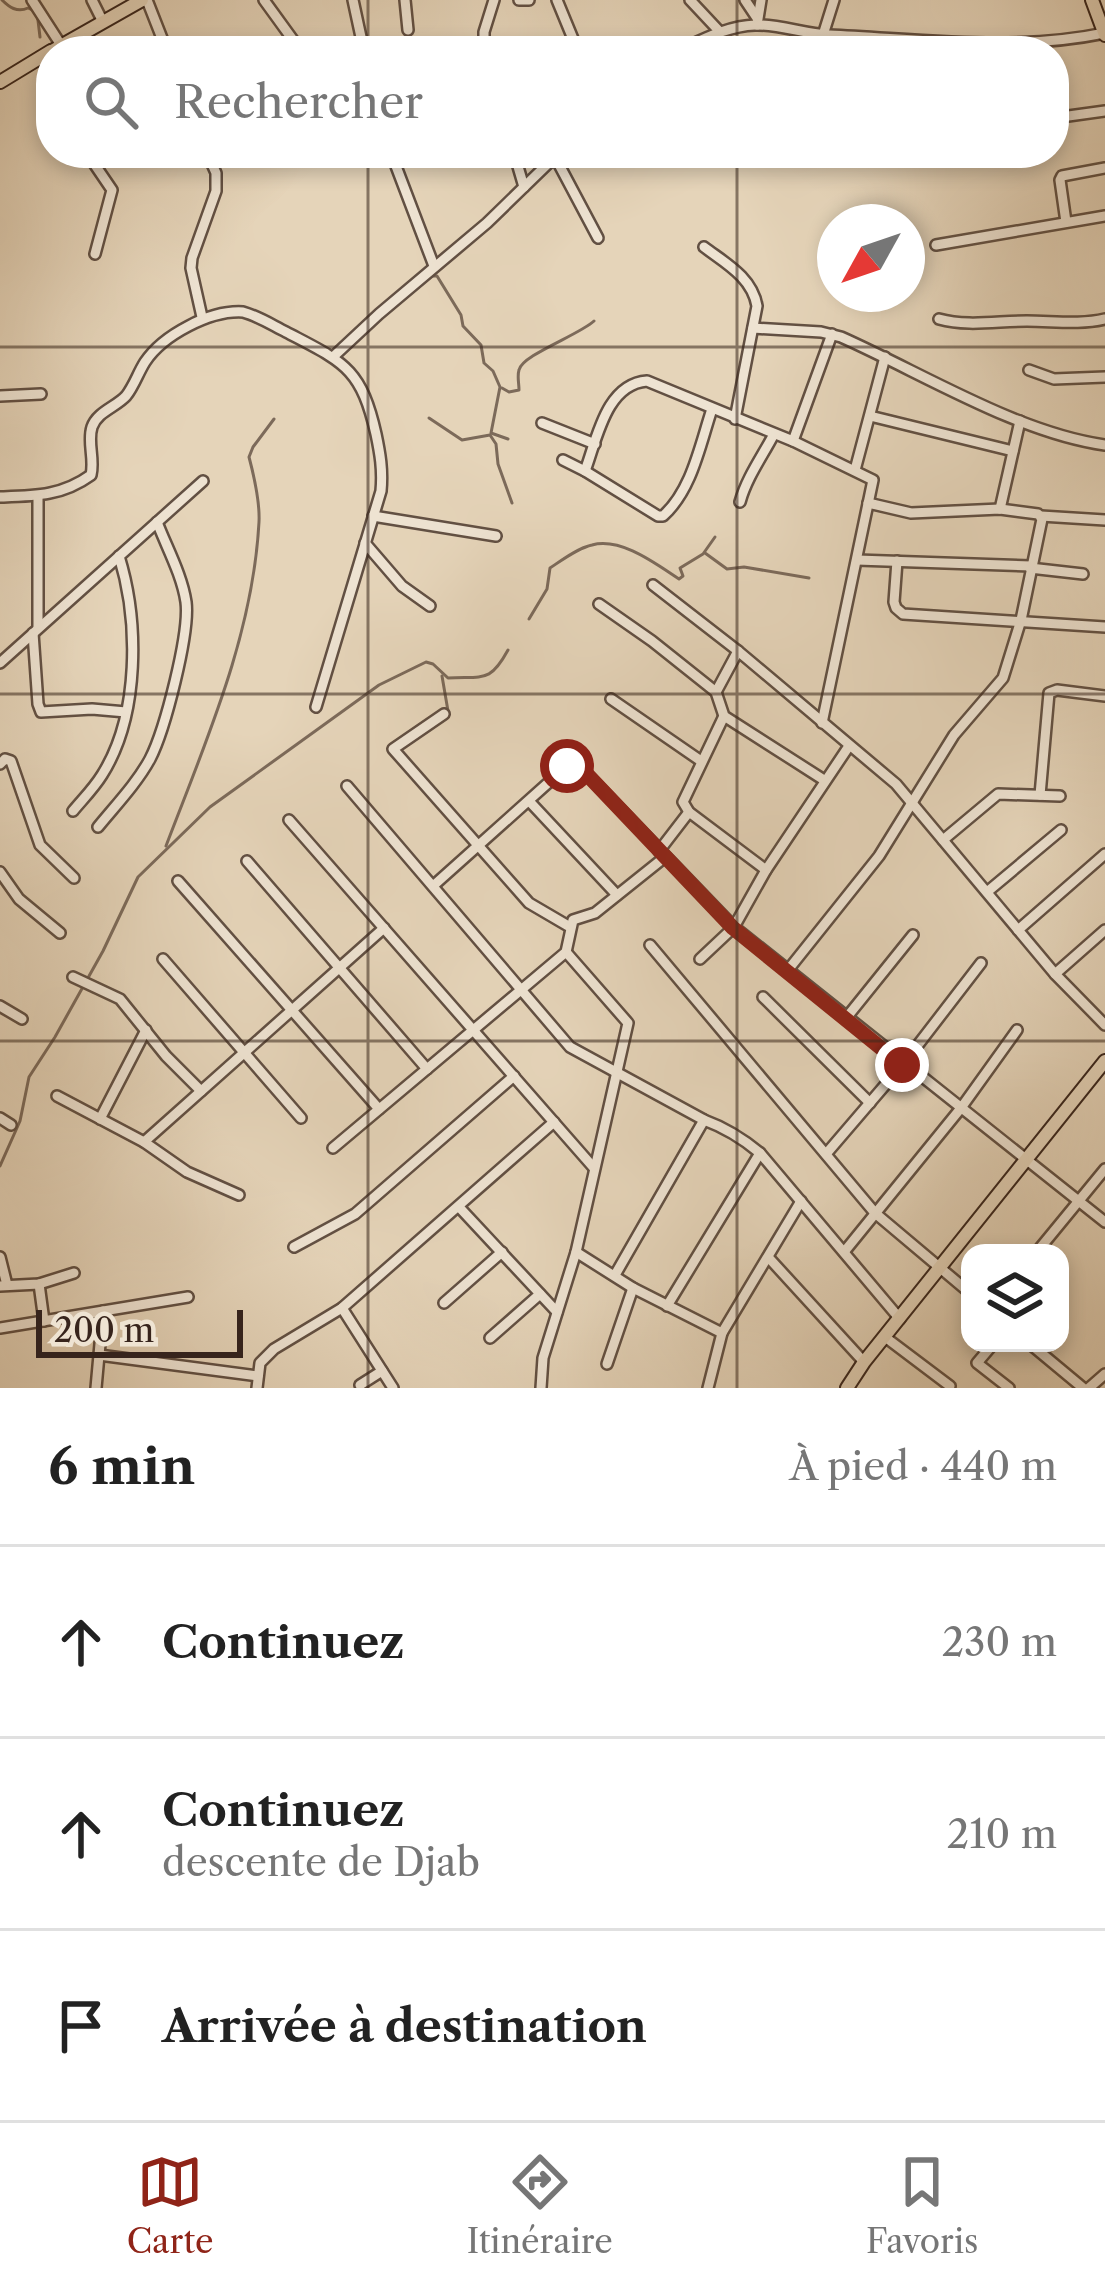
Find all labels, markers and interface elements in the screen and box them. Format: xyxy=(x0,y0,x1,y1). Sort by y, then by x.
search box xyxy=(36,36,1069,168)
icon: search xyxy=(78,69,144,135)
text: Rechercher xyxy=(174,74,423,130)
north arrow xyxy=(817,204,925,312)
route start xyxy=(540,739,594,793)
route end xyxy=(875,1038,929,1092)
map controls xyxy=(961,1244,1069,1352)
button: layers xyxy=(961,1244,1069,1352)
scale bar xyxy=(36,1304,243,1357)
text: 200 m xyxy=(54,1310,154,1351)
text: 6 min xyxy=(48,1435,195,1497)
text: À pied · 440 m xyxy=(789,1442,1057,1490)
icon: ahead xyxy=(48,1609,114,1675)
text: Continuez xyxy=(162,1614,404,1670)
text: 230 m xyxy=(942,1618,1057,1666)
text: Continuez xyxy=(162,1782,404,1838)
icon: ahead xyxy=(48,1801,114,1867)
text: 210 m xyxy=(947,1810,1057,1858)
text: descente de Djab xyxy=(162,1838,480,1886)
icon: arrive xyxy=(48,1993,114,2059)
text: Arrivée à destination xyxy=(162,1998,647,2054)
tab: Carte xyxy=(127,2149,214,2262)
tab: Itinéraire xyxy=(467,2149,613,2262)
tab: Favoris xyxy=(866,2149,978,2262)

